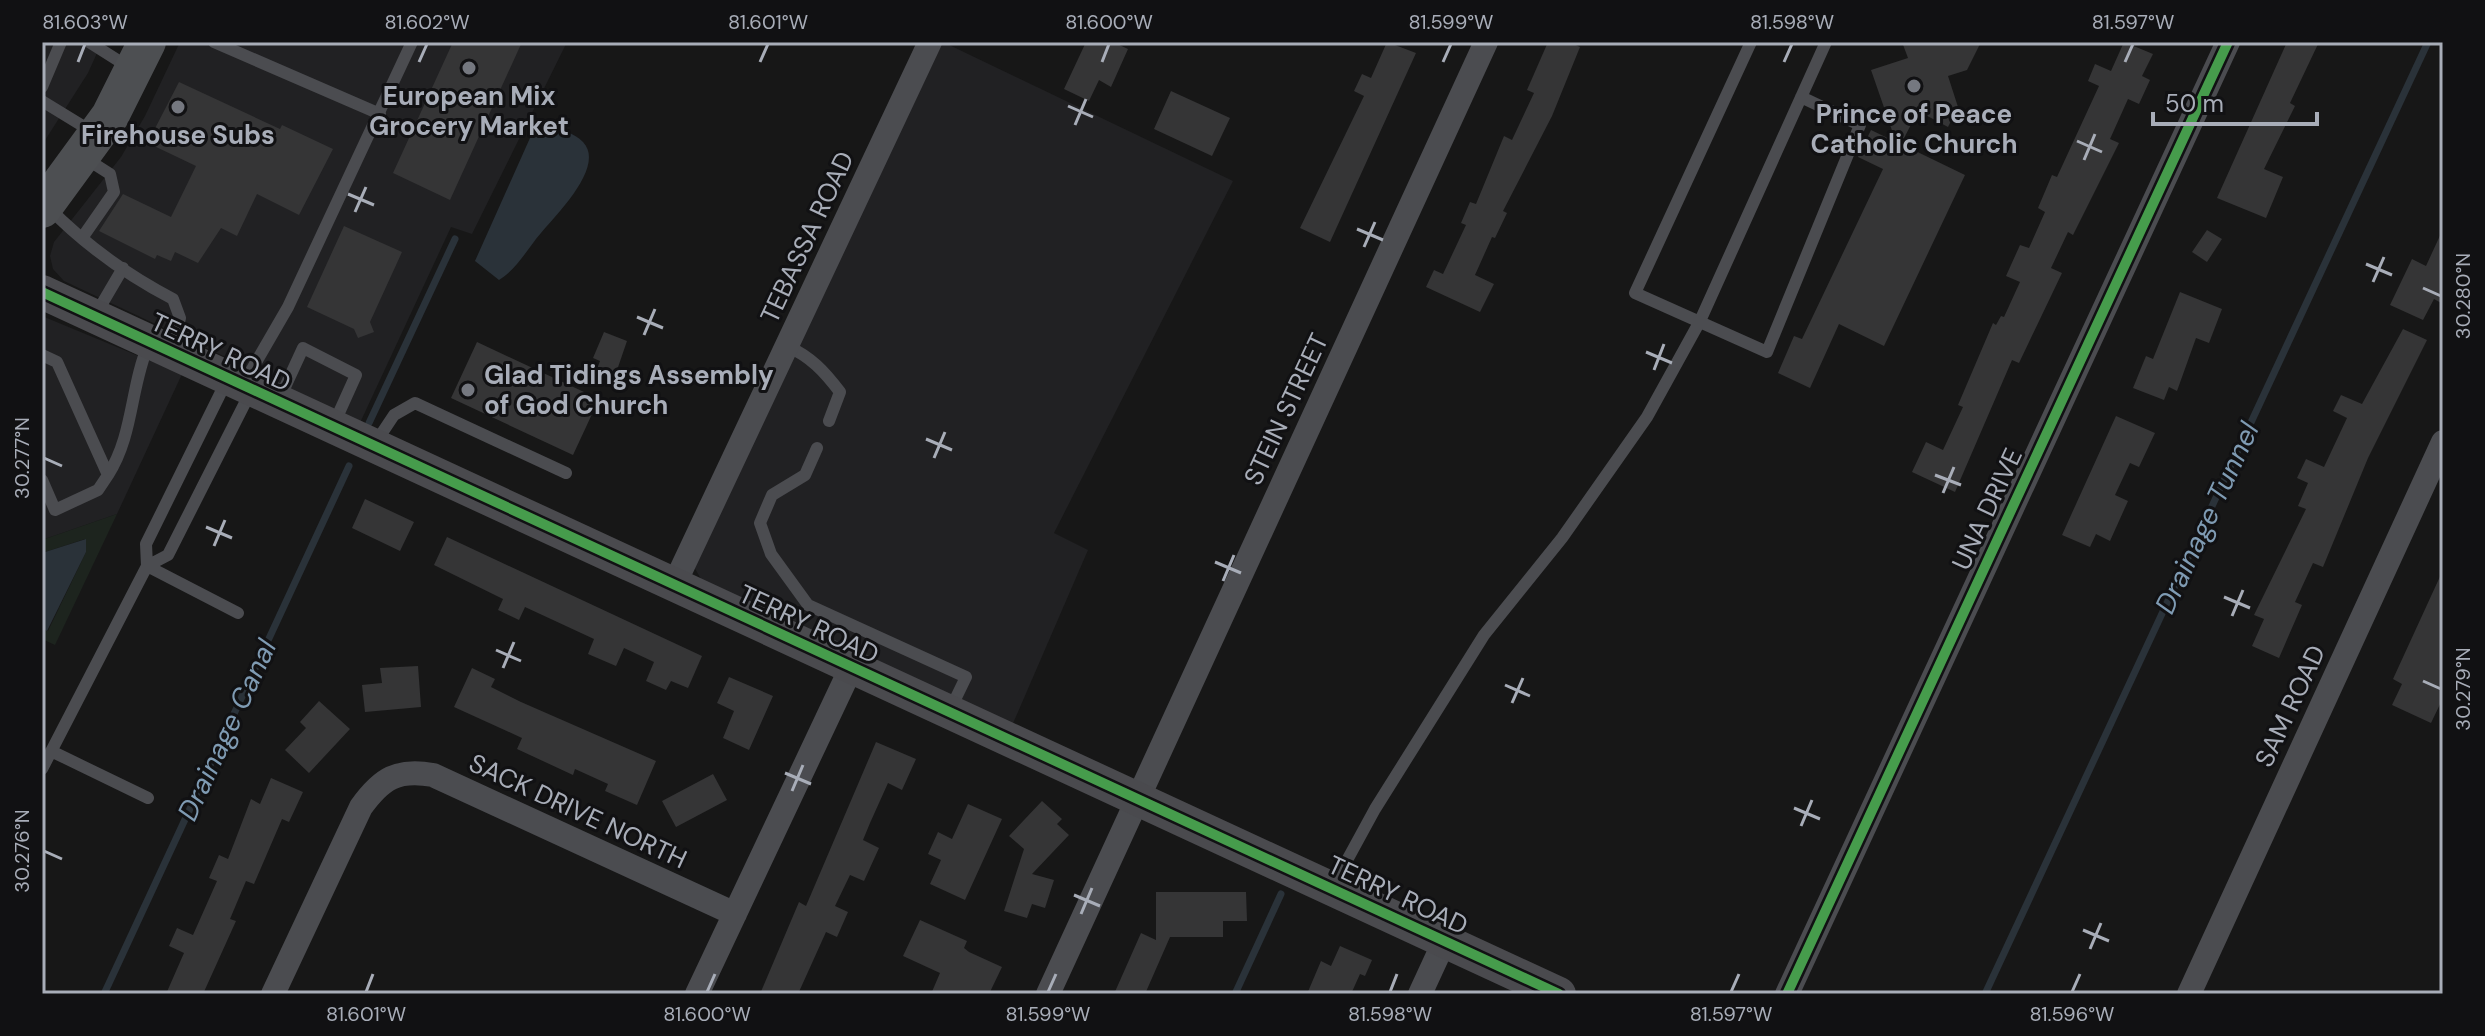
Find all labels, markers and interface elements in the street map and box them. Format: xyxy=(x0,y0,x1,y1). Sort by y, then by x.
text: 81.603°W xyxy=(42,9,128,35)
text: 81.602°W xyxy=(384,9,470,35)
text: 81.601°W xyxy=(728,9,808,35)
text: 81.600°W xyxy=(1065,9,1153,35)
text: 81.599°W xyxy=(1409,9,1493,35)
text: 81.598°W xyxy=(1750,9,1834,35)
text: 81.597°W xyxy=(2092,9,2174,35)
marker: European Mix Grocery Market xyxy=(460,59,478,77)
scale bar xyxy=(2153,76,2317,126)
marker: Prince of Peace Catholic Church xyxy=(1905,77,1923,95)
place label: European Mix Grocery Market xyxy=(369,79,569,143)
text: 50 m xyxy=(2165,88,2224,119)
place label: Prince of Peace Catholic Church xyxy=(1811,97,2017,161)
marker: Firehouse Subs xyxy=(169,98,187,116)
place label: Firehouse Subs xyxy=(81,118,275,152)
street label: TEBASSA ROAD xyxy=(752,146,862,328)
text: 30.280°N xyxy=(2450,253,2476,339)
street label: TERRY ROAD xyxy=(145,305,297,399)
street label: STEIN STREET xyxy=(1236,328,1336,490)
place label: Glad Tidings Assembly of God Church xyxy=(484,358,774,422)
marker: Glad Tidings Assembly of God Church xyxy=(459,381,477,399)
water label: Drainage Tunnel xyxy=(2146,416,2268,620)
text: 30.277°N xyxy=(9,417,35,499)
street label: UNA DRIVE xyxy=(1944,443,2030,575)
street label: TERRY ROAD xyxy=(733,577,885,671)
water label: Drainage Canal xyxy=(169,633,285,826)
street label: SAM ROAD xyxy=(2247,640,2333,772)
text: 30.279°N xyxy=(2450,647,2476,731)
street label: SACK DRIVE NORTH xyxy=(464,746,692,876)
text: 30.276°N xyxy=(9,809,35,893)
street label: TERRY ROAD xyxy=(1322,848,1474,942)
text: 81.601°W xyxy=(326,1001,406,1027)
text: 81.600°W xyxy=(663,1001,751,1027)
text: 81.599°W xyxy=(1006,1001,1090,1027)
text: 81.598°W xyxy=(1348,1001,1432,1027)
text: 81.597°W xyxy=(1690,1001,1772,1027)
text: 81.596°W xyxy=(2030,1001,2114,1027)

